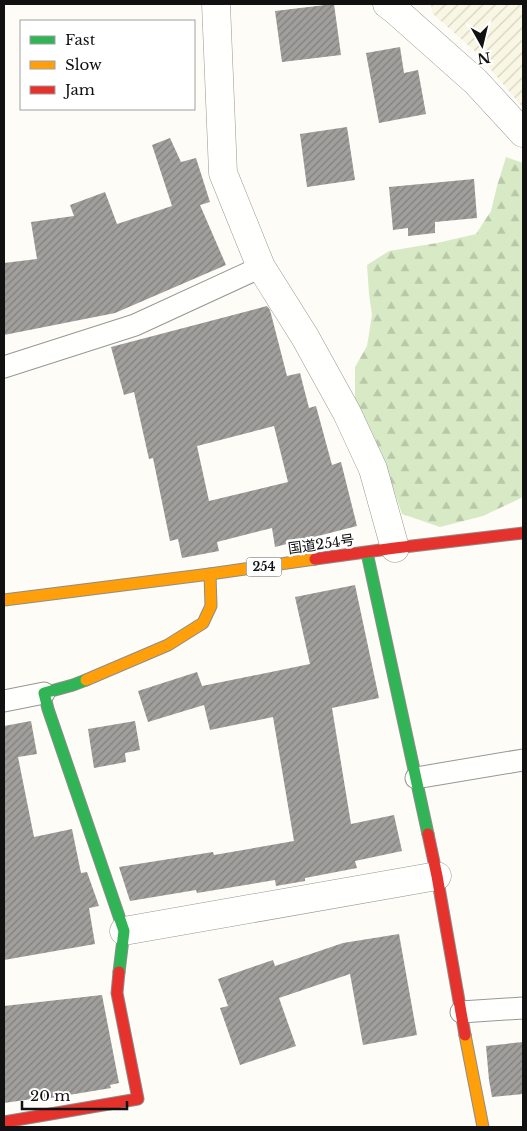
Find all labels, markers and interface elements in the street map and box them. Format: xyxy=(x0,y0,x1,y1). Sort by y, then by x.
legend xyxy=(20,20,195,110)
north arrow xyxy=(457,20,507,70)
text: Fast xyxy=(65,30,96,49)
text: N xyxy=(476,48,492,68)
text: Slow xyxy=(65,55,102,74)
text: Jam xyxy=(63,80,95,99)
street label: 国道254号 xyxy=(287,530,355,558)
road number: 254 xyxy=(246,558,282,576)
scale bar xyxy=(22,1078,128,1110)
text: 20 m xyxy=(30,1086,70,1105)

